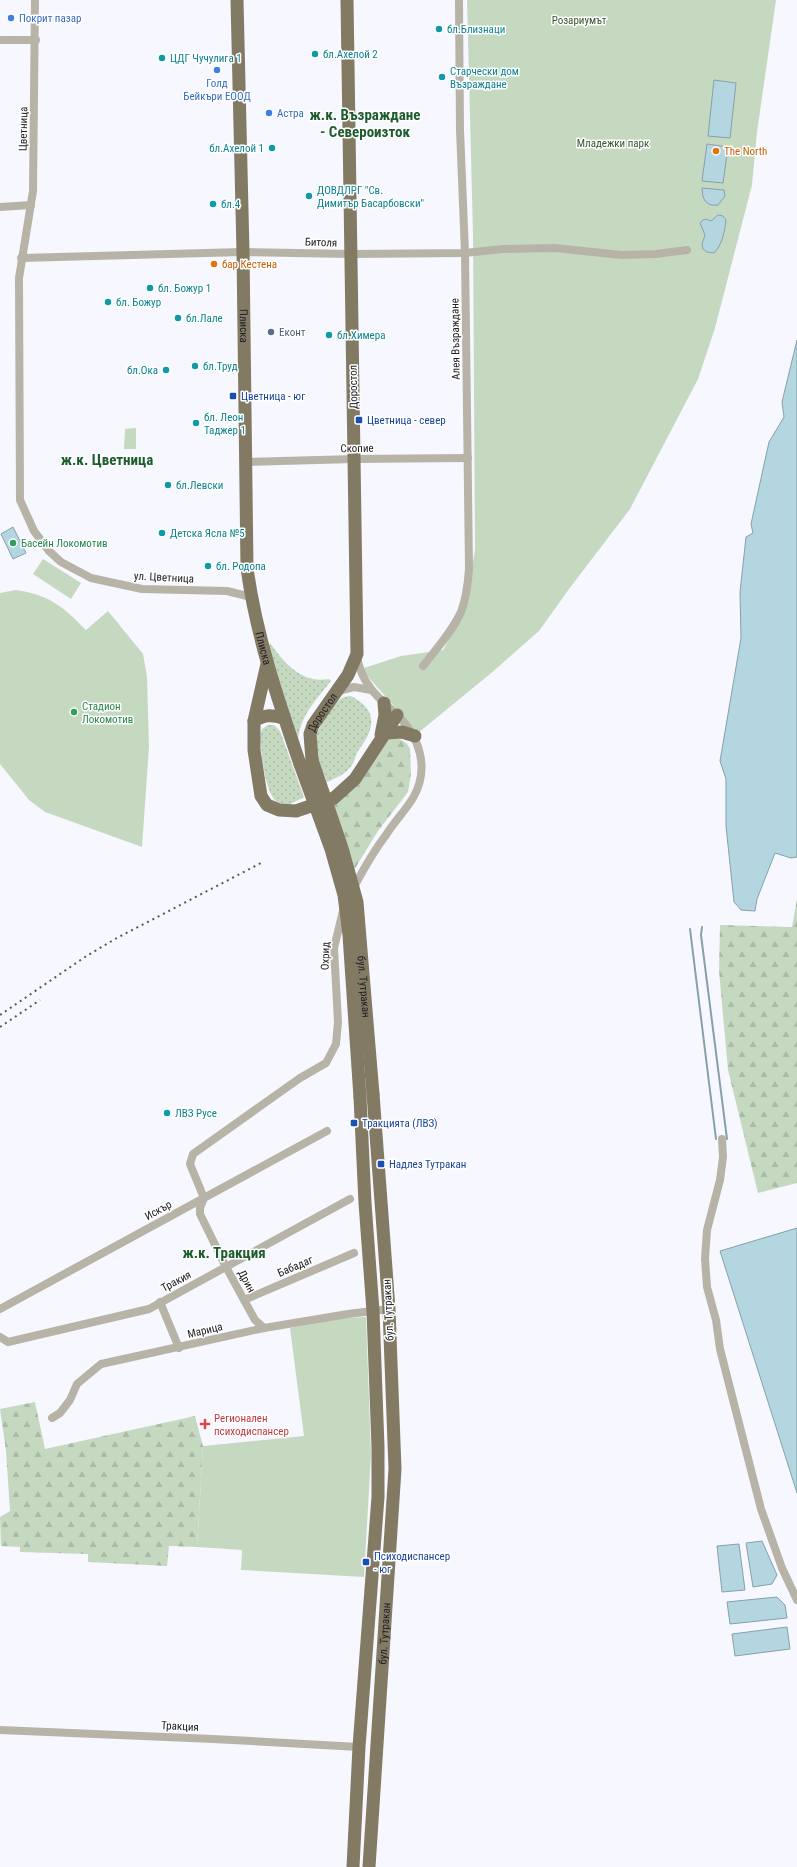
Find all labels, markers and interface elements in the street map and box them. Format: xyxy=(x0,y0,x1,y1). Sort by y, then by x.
place label: Покрит пазар xyxy=(19,12,81,25)
marker: Покрит пазар xyxy=(6,13,16,23)
park label: Розариумът xyxy=(552,14,607,27)
place label: бл.Близнаци xyxy=(447,23,505,36)
marker: бл.Близнаци xyxy=(434,24,444,34)
place label: бл.Ахелой 2 xyxy=(323,48,378,61)
marker: бл.Ахелой 2 xyxy=(310,49,320,59)
place label: ЦДГ Чучулига 1 xyxy=(170,52,242,65)
marker: ЦДГ Чучулига 1 xyxy=(157,53,167,63)
marker: Голд Бейкъри ЕООД xyxy=(212,65,222,75)
place label: Старчески дом Възраждане xyxy=(450,65,519,91)
marker: Старчески дом Възраждане xyxy=(437,72,447,82)
place label: Голд Бейкъри ЕООД xyxy=(183,77,251,103)
district label: ж.к. Възраждане - Североизток xyxy=(310,106,420,141)
street label: Цветница xyxy=(17,107,30,151)
place label: Астра xyxy=(277,107,304,120)
marker: Астра xyxy=(264,108,274,118)
park label: Младежки парк xyxy=(577,137,650,150)
place label: бл.Ахелой 1 xyxy=(209,142,264,155)
marker: бл.Ахелой 1 xyxy=(267,143,277,153)
place label: The North xyxy=(724,145,767,158)
marker: The North xyxy=(711,146,721,156)
place label: ДОВДЛРГ "Св. Димитър Басарбовски" xyxy=(317,184,424,210)
marker: ДОВДЛРГ "Св. Димитър Басарбовски" xyxy=(304,191,314,201)
place label: бл.4 xyxy=(221,198,241,211)
marker: бл.4 xyxy=(208,199,218,209)
street label: Битоля xyxy=(305,235,337,250)
place label: бар Кестена xyxy=(222,258,277,271)
marker: бар Кестена xyxy=(209,259,219,269)
place label: бл. Божур 1 xyxy=(158,282,211,295)
marker: бл. Божур 1 xyxy=(145,283,155,293)
place label: бл. Божур xyxy=(116,296,161,309)
marker: бл. Божур xyxy=(103,297,113,307)
street label: Алея Възраждане xyxy=(448,298,463,380)
street label: Плиска xyxy=(237,309,250,343)
place label: бл.Лале xyxy=(186,312,223,325)
marker: бл.Лале xyxy=(173,313,183,323)
place label: Еконт xyxy=(279,326,306,339)
marker: Еконт xyxy=(266,327,276,337)
place label: бл.Химера xyxy=(337,329,385,342)
marker: бл.Химера xyxy=(324,330,334,340)
place label: бл.Труд xyxy=(203,360,238,373)
marker: бл.Труд xyxy=(190,361,200,371)
place label: бл.Ока xyxy=(127,364,158,377)
marker: бл.Ока xyxy=(161,365,171,375)
street label: Доростол xyxy=(347,365,360,409)
place label: Цветница - юг xyxy=(241,390,305,403)
marker: Цветница - юг xyxy=(228,391,238,401)
place label: бл. Леон Таджер 1 xyxy=(204,411,246,437)
place label: Цветница - север xyxy=(367,414,446,427)
marker: Цветница - север xyxy=(354,415,364,425)
marker: бл. Леон Таджер 1 xyxy=(191,418,201,428)
street label: Скопие xyxy=(340,442,374,455)
district label: ж.к. Цветница xyxy=(61,451,153,469)
place label: бл.Левски xyxy=(176,479,223,492)
marker: бл.Левски xyxy=(163,480,173,490)
place label: Детска Ясла №5 xyxy=(170,527,245,540)
marker: Детска Ясла №5 xyxy=(157,528,167,538)
place label: Басейн Локомотив xyxy=(21,537,108,550)
marker: Басейн Локомотив xyxy=(8,538,18,548)
place label: бл. Родопа xyxy=(216,560,266,573)
marker: бл. Родопа xyxy=(203,561,213,571)
street label: ул. Цветница xyxy=(134,569,194,586)
street label: Плиска xyxy=(252,630,274,666)
street label: Доростол xyxy=(305,691,340,734)
place label: Стадион Локомотив xyxy=(82,700,133,726)
marker: Стадион Локомотив xyxy=(69,707,79,717)
street label: Охрид xyxy=(319,942,332,970)
street label: бул. Тутракан xyxy=(355,955,373,1018)
place label: ЛВЗ Русе xyxy=(175,1107,217,1120)
marker: ЛВЗ Русе xyxy=(162,1108,172,1118)
place label: Тракцията (ЛВЗ) xyxy=(362,1117,438,1130)
marker: Тракцията (ЛВЗ) xyxy=(349,1118,359,1128)
place label: Надлез Тутракан xyxy=(389,1158,466,1171)
marker: Надлез Тутракан xyxy=(376,1159,386,1169)
street label: Искър xyxy=(143,1198,174,1223)
district label: ж.к. Тракция xyxy=(182,1244,266,1262)
street label: Бабадаг xyxy=(276,1253,315,1280)
street label: Тракия xyxy=(159,1268,193,1295)
street label: Дрин xyxy=(235,1268,258,1295)
street label: бул. Тутракан xyxy=(380,1279,397,1341)
street label: Марица xyxy=(186,1320,224,1341)
place label: Регионален психодиспансер xyxy=(214,1412,289,1438)
marker: Регионален психодиспансер xyxy=(199,1418,211,1430)
place label: Психодиспансер - юг xyxy=(374,1550,450,1576)
marker: Психодиспансер - юг xyxy=(361,1557,371,1567)
street label: бул. Тутракан xyxy=(376,1602,393,1665)
street label: Тракция xyxy=(161,1719,199,1734)

